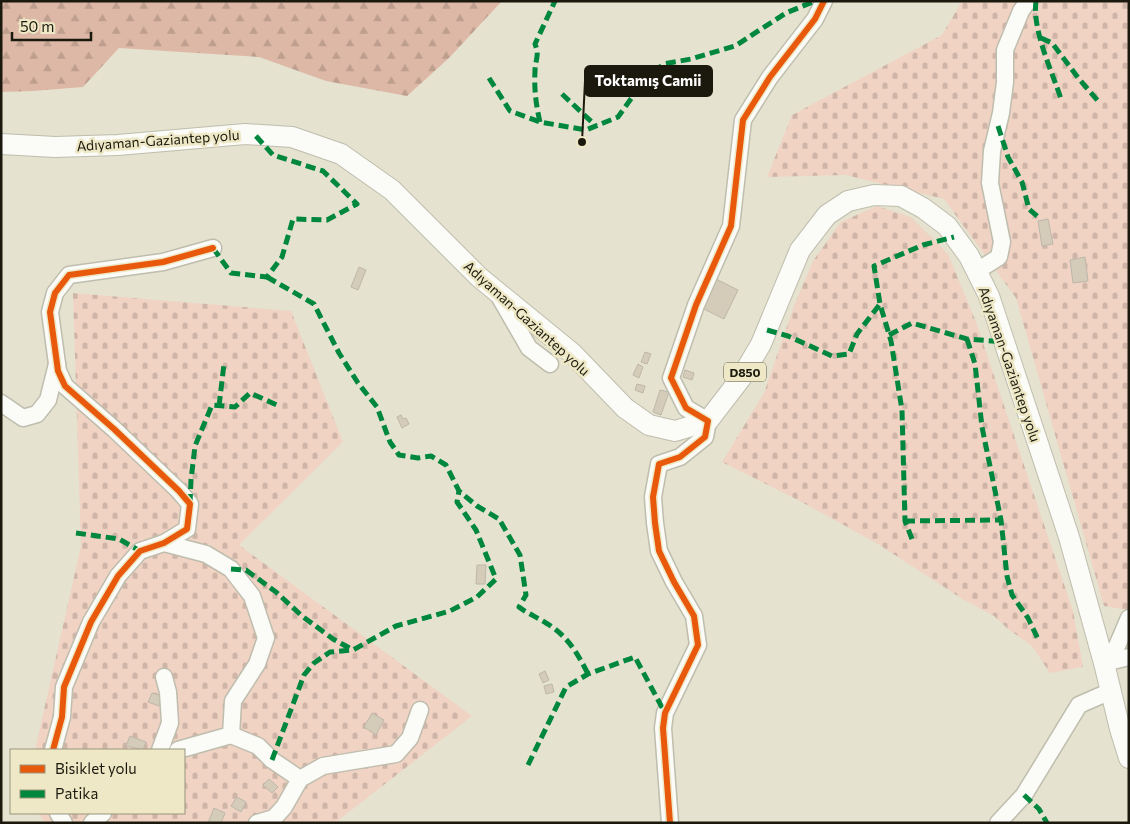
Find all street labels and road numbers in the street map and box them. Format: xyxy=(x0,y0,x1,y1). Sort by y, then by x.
street label: Adıyaman-Gaziantep yolu xyxy=(76,126,240,154)
street label: Adıyaman-Gaziantep yolu xyxy=(461,257,593,379)
street label: Adıyaman-Gaziantep yolu xyxy=(975,284,1045,444)
road number: D850 xyxy=(724,362,766,382)

